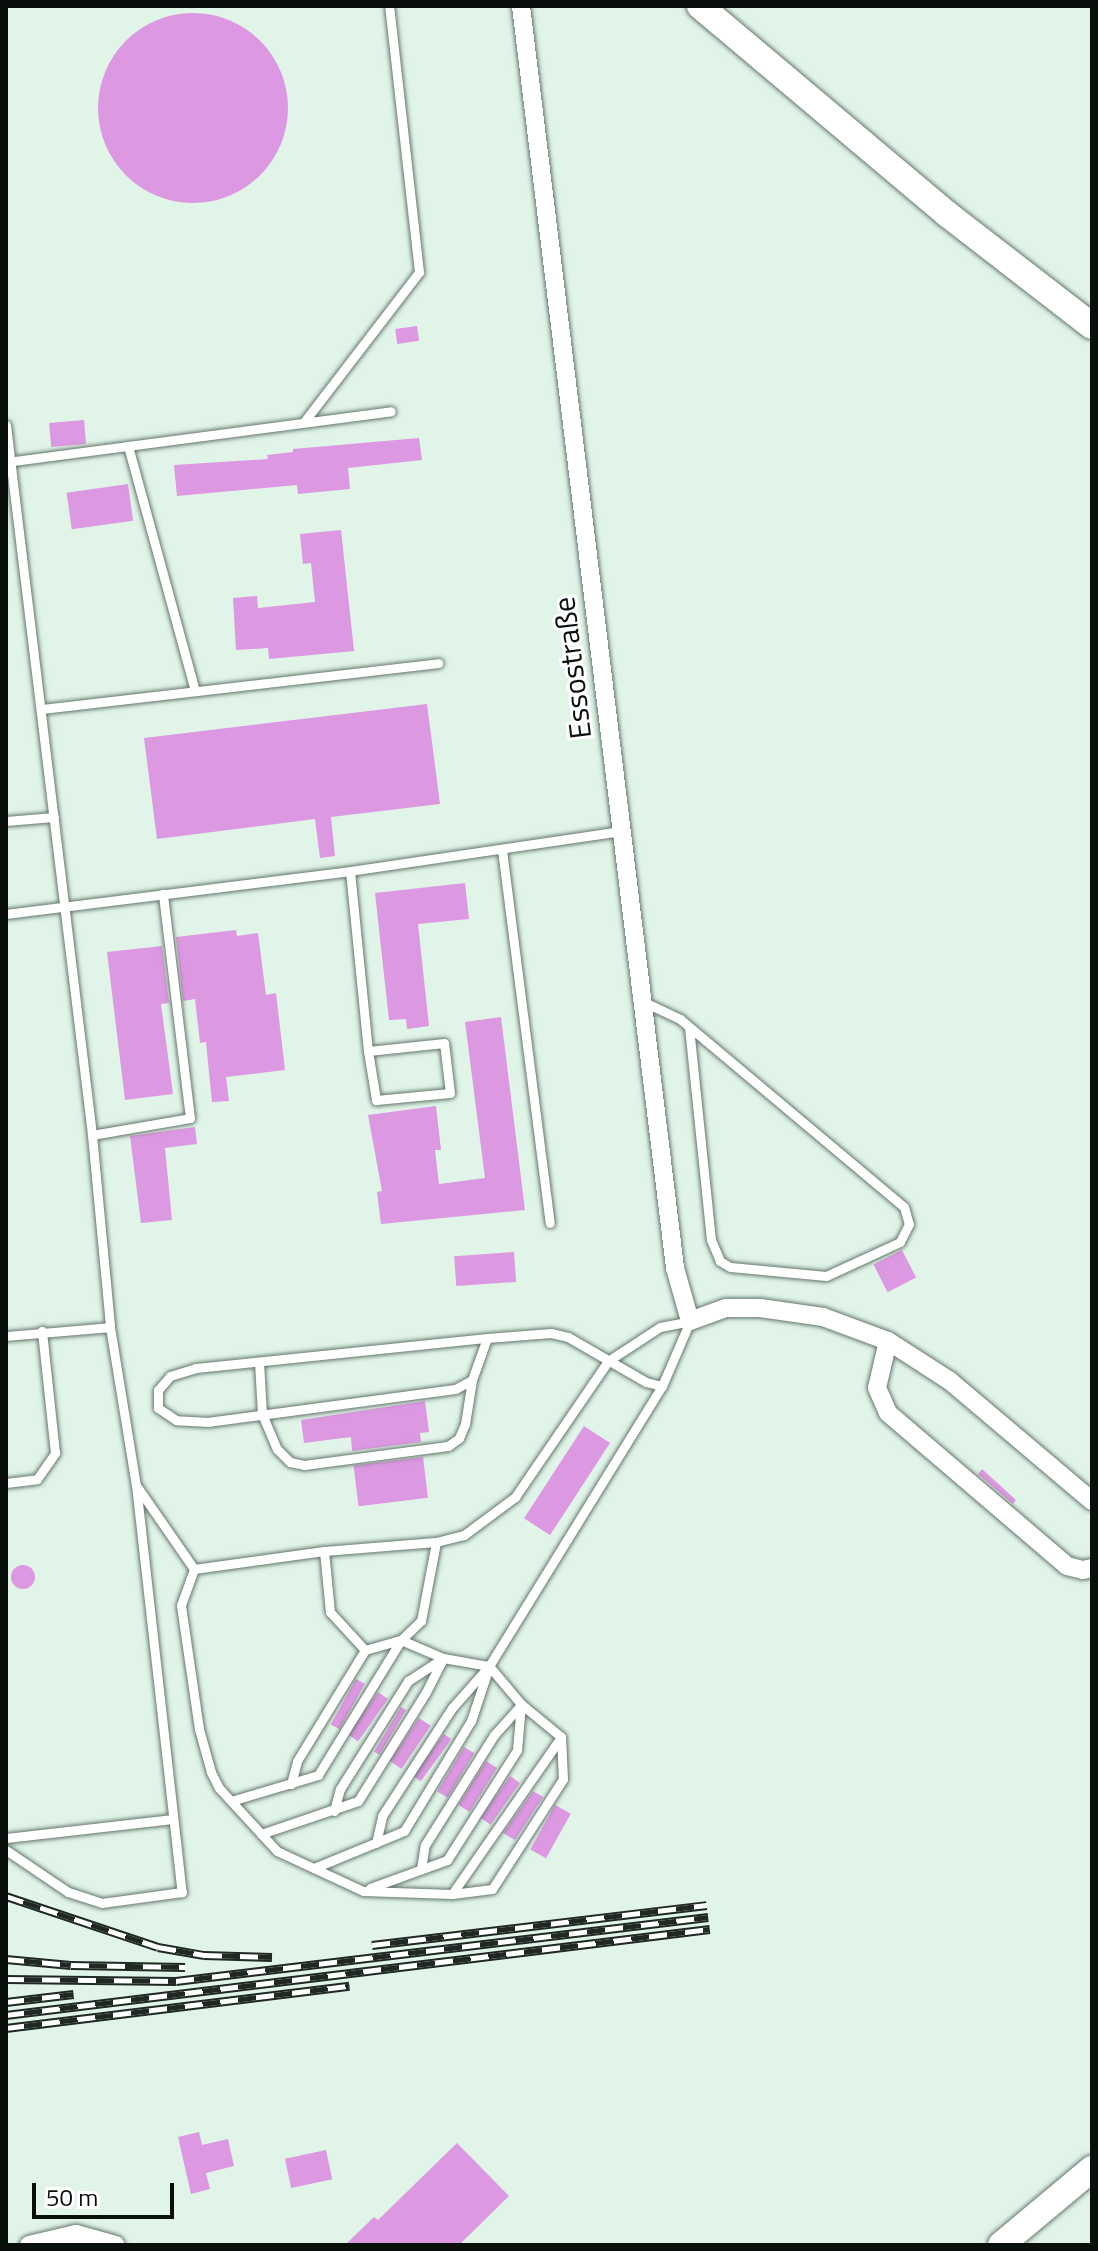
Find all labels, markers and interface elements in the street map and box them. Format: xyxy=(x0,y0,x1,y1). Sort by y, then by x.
street label: Essostraße xyxy=(545,595,599,741)
scale bar xyxy=(36,2167,178,2217)
text: 50 m xyxy=(46,2179,98,2215)

